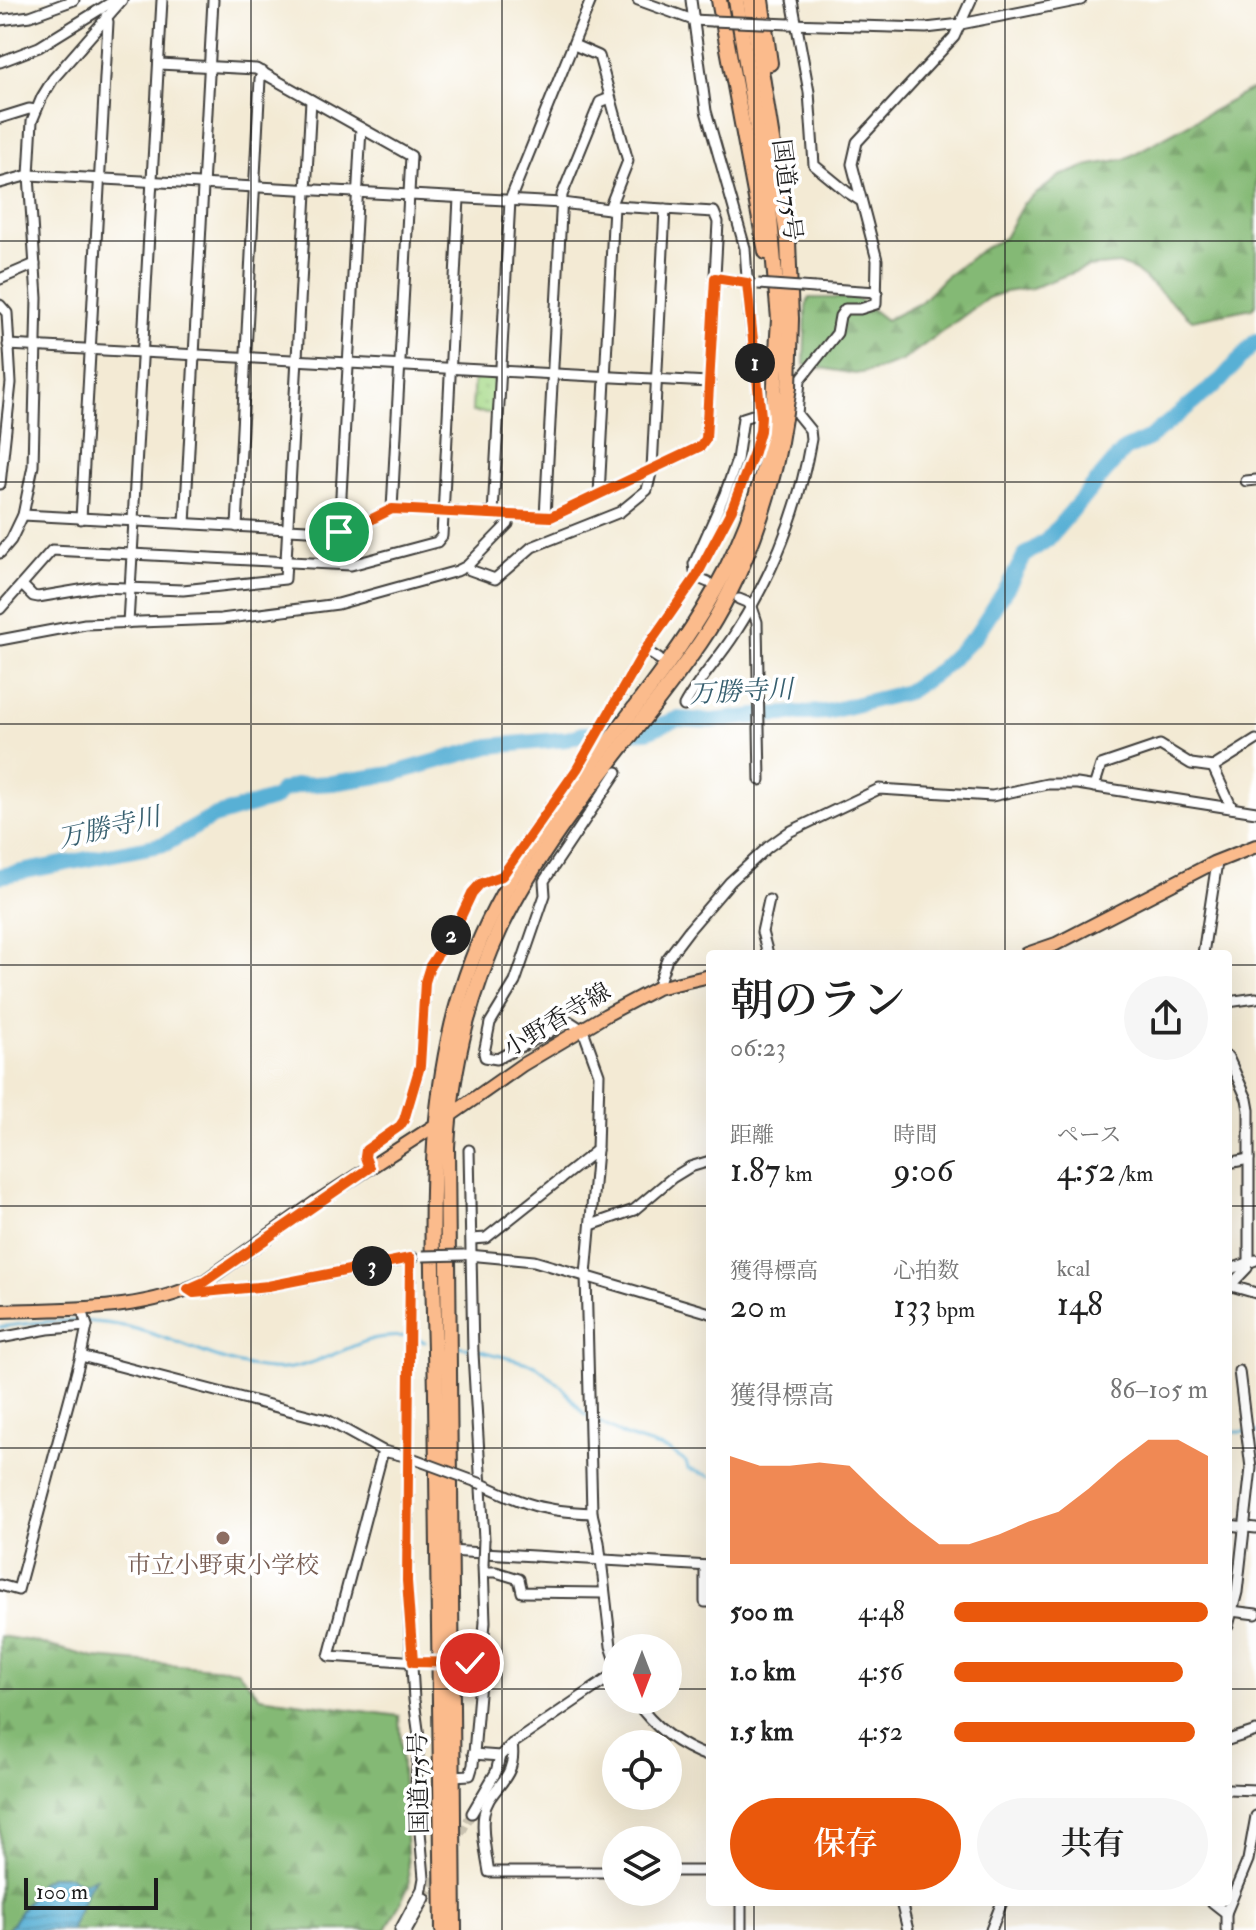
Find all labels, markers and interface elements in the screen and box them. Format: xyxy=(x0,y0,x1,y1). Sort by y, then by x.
street label: 国道175号 xyxy=(765,137,809,243)
pin: 1 xyxy=(735,343,775,383)
text: 1 xyxy=(751,349,759,377)
pin xyxy=(305,498,373,566)
icon: arrive xyxy=(317,510,361,554)
water label: 万勝寺川 xyxy=(688,673,797,711)
water label: 万勝寺川 xyxy=(55,800,166,855)
pin: 2 xyxy=(431,915,471,955)
text: 2 xyxy=(445,921,457,949)
text: 朝のラン xyxy=(730,974,906,1029)
street label: 小野香寺線 xyxy=(498,976,616,1064)
button: share xyxy=(1124,976,1208,1060)
text: 06:23 xyxy=(730,1032,786,1064)
text: 距離 xyxy=(730,1121,774,1149)
text: 時間 xyxy=(893,1121,937,1149)
text: ペース xyxy=(1057,1121,1122,1149)
text: 1.87 xyxy=(730,1149,780,1192)
text: 9:06 xyxy=(893,1149,954,1192)
text: 4:52 xyxy=(1057,1149,1115,1192)
text: km xyxy=(780,1160,812,1188)
text: /km xyxy=(1115,1160,1153,1188)
pin: 3 xyxy=(352,1246,392,1286)
text: 3 xyxy=(368,1252,376,1280)
text: kcal xyxy=(1057,1255,1090,1283)
text: 獲得標高 xyxy=(730,1257,818,1285)
text: 心拍数 xyxy=(893,1257,959,1285)
text: 148 xyxy=(1057,1283,1103,1326)
text: 20 xyxy=(730,1285,765,1328)
text: 133 xyxy=(893,1285,932,1328)
text: m xyxy=(765,1296,786,1324)
text: bpm xyxy=(932,1296,975,1324)
text: 86–105 m xyxy=(1110,1374,1208,1406)
text: 獲得標高 xyxy=(730,1380,834,1412)
marker: 市立小野東小学校 xyxy=(214,1529,232,1547)
place label: 市立小野東小学校 xyxy=(127,1550,319,1581)
text: 500 m xyxy=(730,1596,794,1628)
text: 4:48 xyxy=(858,1596,905,1628)
pin xyxy=(436,1629,504,1697)
north arrow xyxy=(602,1634,682,1714)
map controls xyxy=(602,1634,682,1906)
icon: check xyxy=(448,1641,492,1685)
text: 1.0 km xyxy=(730,1656,796,1688)
text: 4:56 xyxy=(858,1656,903,1688)
text: 1.5 km xyxy=(730,1716,793,1748)
text: 4:52 xyxy=(858,1716,903,1748)
button: locate xyxy=(602,1730,682,1810)
street label: 国道175号 xyxy=(403,1732,435,1834)
button: 保存 xyxy=(730,1798,961,1890)
button: 共有 xyxy=(977,1798,1208,1890)
button: layers xyxy=(602,1826,682,1906)
scale bar xyxy=(24,1874,158,1910)
text: 100 m xyxy=(36,1878,88,1906)

